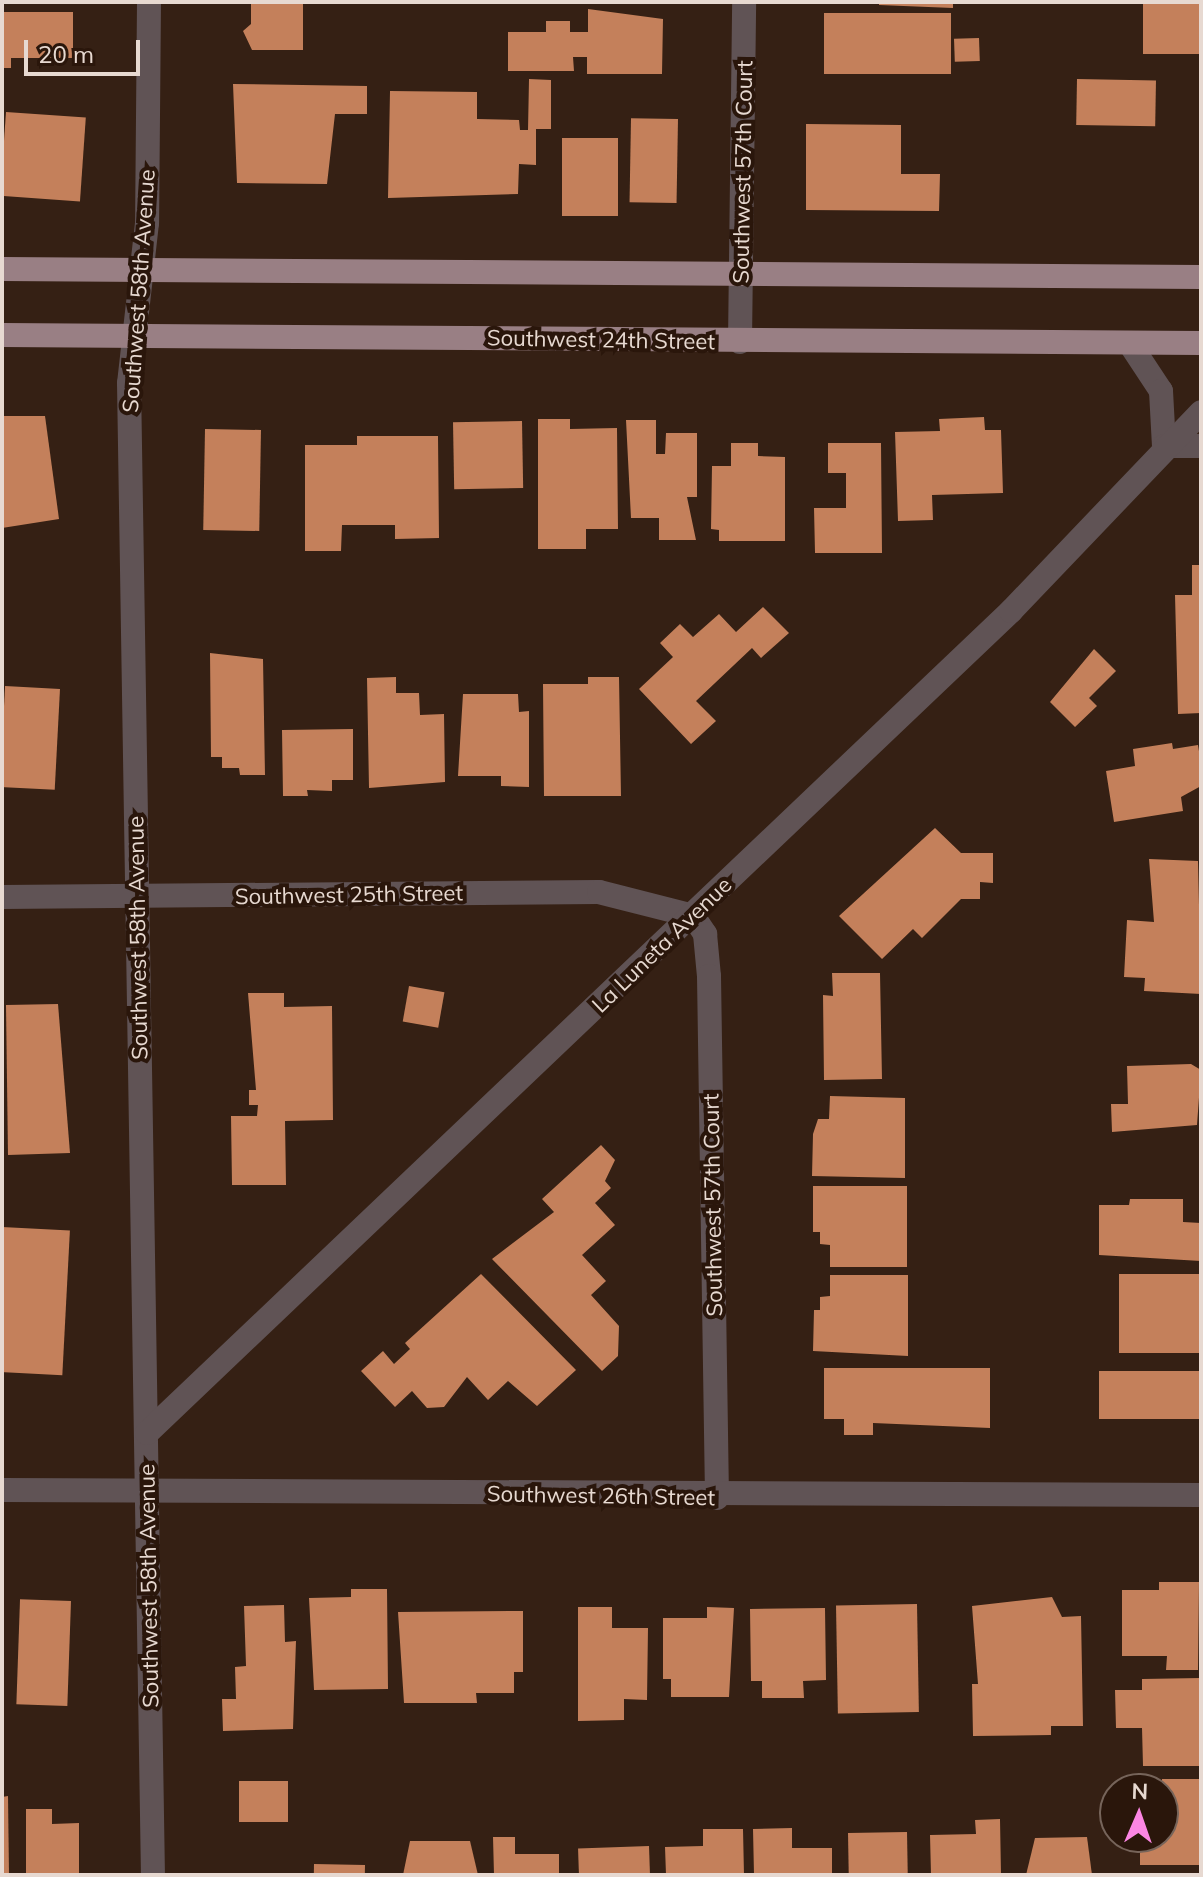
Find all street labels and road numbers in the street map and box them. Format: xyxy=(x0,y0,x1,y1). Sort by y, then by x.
street label: Southwest 57th Court xyxy=(728,60,758,284)
street label: Southwest 58th Avenue xyxy=(117,168,161,414)
street label: Southwest 24th Street xyxy=(487,325,715,355)
street label: Southwest 58th Avenue xyxy=(123,816,153,1060)
street label: La Luneta Avenue xyxy=(587,872,737,1018)
street label: Southwest 25th Street xyxy=(235,880,463,910)
street label: Southwest 57th Court xyxy=(698,1093,728,1317)
street label: Southwest 58th Avenue xyxy=(134,1464,164,1708)
street label: Southwest 26th Street xyxy=(487,1481,715,1511)

